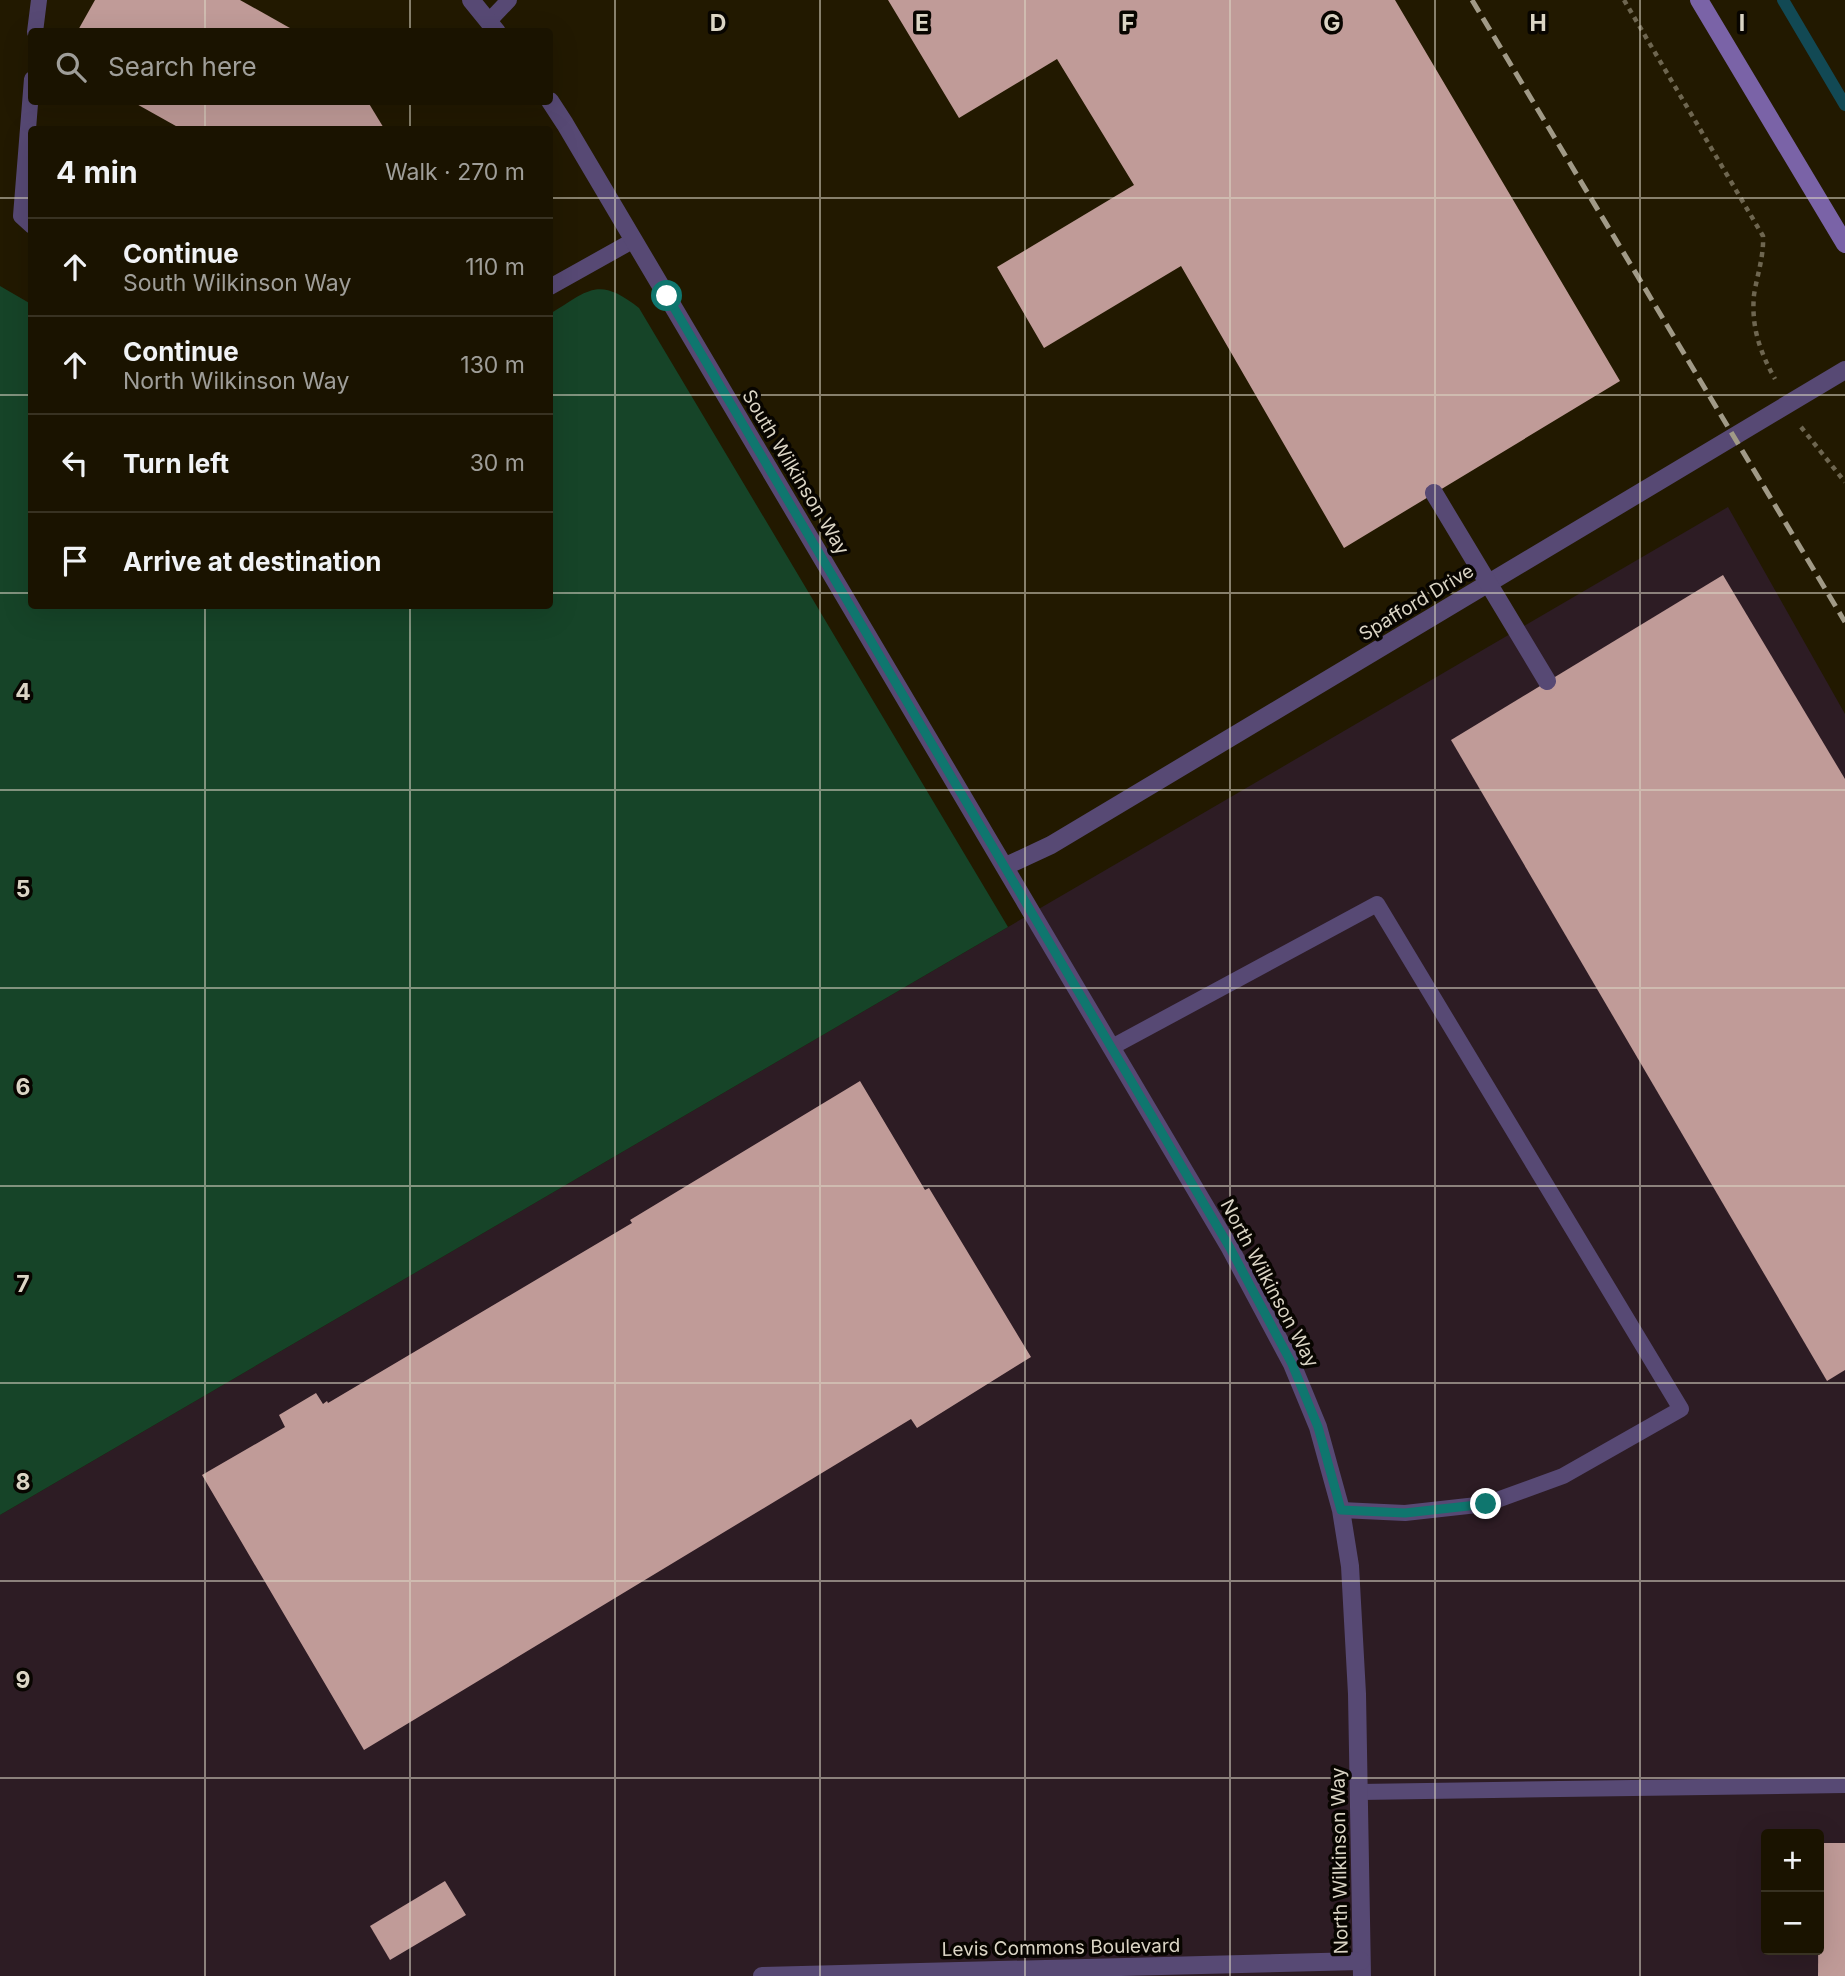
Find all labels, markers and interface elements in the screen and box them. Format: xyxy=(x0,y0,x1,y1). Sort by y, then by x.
text: D xyxy=(710,9,726,37)
text: E xyxy=(915,9,929,37)
text: F xyxy=(1121,9,1135,37)
text: G xyxy=(1323,9,1341,37)
text: H xyxy=(1529,9,1547,37)
text: I xyxy=(1739,9,1745,37)
search box xyxy=(28,28,553,105)
icon: search xyxy=(52,48,90,86)
text: Search here xyxy=(108,51,257,82)
text: 4 min xyxy=(56,154,138,190)
text: Walk · 270 m xyxy=(385,158,525,186)
text: Continue xyxy=(123,238,239,269)
icon: ahead xyxy=(56,248,94,286)
text: 110 m xyxy=(465,253,525,281)
text: South Wilkinson Way xyxy=(123,269,351,297)
route start xyxy=(651,280,682,311)
text: Continue xyxy=(123,336,239,367)
icon: ahead xyxy=(56,346,94,384)
text: 130 m xyxy=(460,351,525,379)
text: North Wilkinson Way xyxy=(123,367,349,395)
street label: South Wilkinson Way xyxy=(737,385,854,559)
icon: left xyxy=(56,444,94,482)
text: Turn left xyxy=(123,448,229,479)
text: 30 m xyxy=(470,449,525,477)
icon: arrive xyxy=(56,542,94,580)
text: Arrive at destination xyxy=(123,546,382,577)
street label: Spafford Drive xyxy=(1355,559,1478,646)
text: 4 xyxy=(15,678,31,706)
text: 5 xyxy=(16,875,30,903)
text: 6 xyxy=(16,1073,30,1101)
street label: North Wilkinson Way xyxy=(1216,1195,1324,1371)
text: 7 xyxy=(16,1270,30,1298)
text: 8 xyxy=(16,1468,30,1496)
route end xyxy=(1470,1488,1501,1519)
text: 9 xyxy=(16,1666,30,1694)
street label: North Wilkinson Way xyxy=(1326,1767,1353,1955)
map controls xyxy=(1761,1829,1824,1955)
button: + xyxy=(1761,1829,1824,1892)
button: − xyxy=(1761,1892,1824,1955)
street label: Levis Commons Boulevard xyxy=(941,1934,1181,1961)

